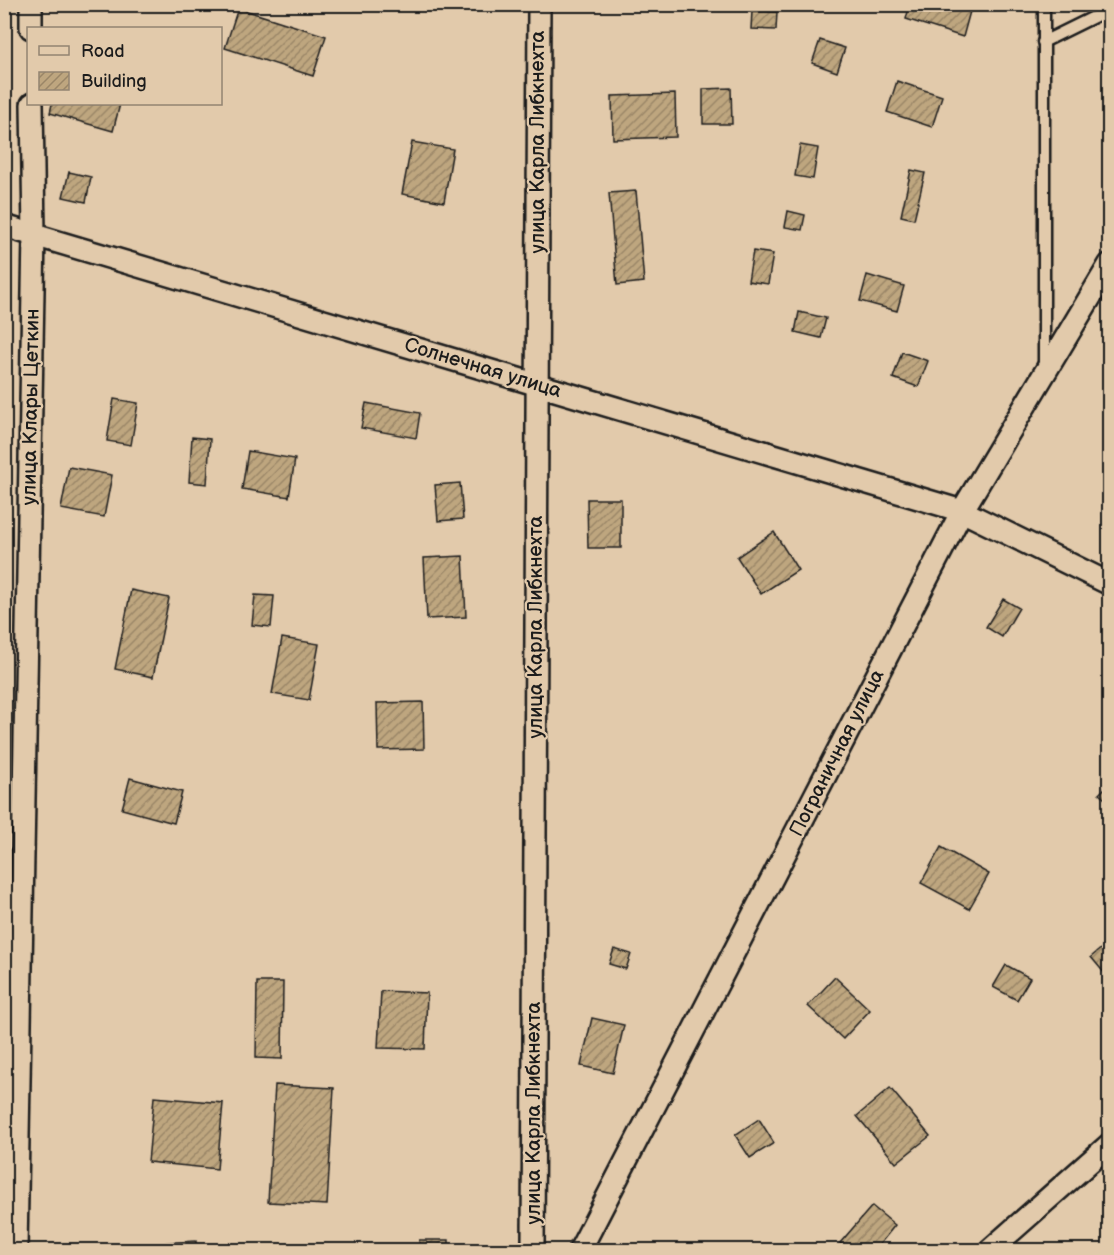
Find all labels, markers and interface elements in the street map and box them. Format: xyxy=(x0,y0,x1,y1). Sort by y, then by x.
legend xyxy=(27,27,222,105)
street label: улица Карла Либкнехта xyxy=(526,30,550,253)
text: Road xyxy=(81,41,125,62)
text: Building xyxy=(81,71,147,92)
street label: улица Клары Цеткин xyxy=(17,308,45,506)
street label: Солнечная улица xyxy=(402,333,565,403)
street label: улица Карла Либкнехта xyxy=(524,515,548,738)
street label: Пограничная улица xyxy=(785,665,890,840)
street label: улица Карла Либкнехта xyxy=(522,1001,546,1224)

